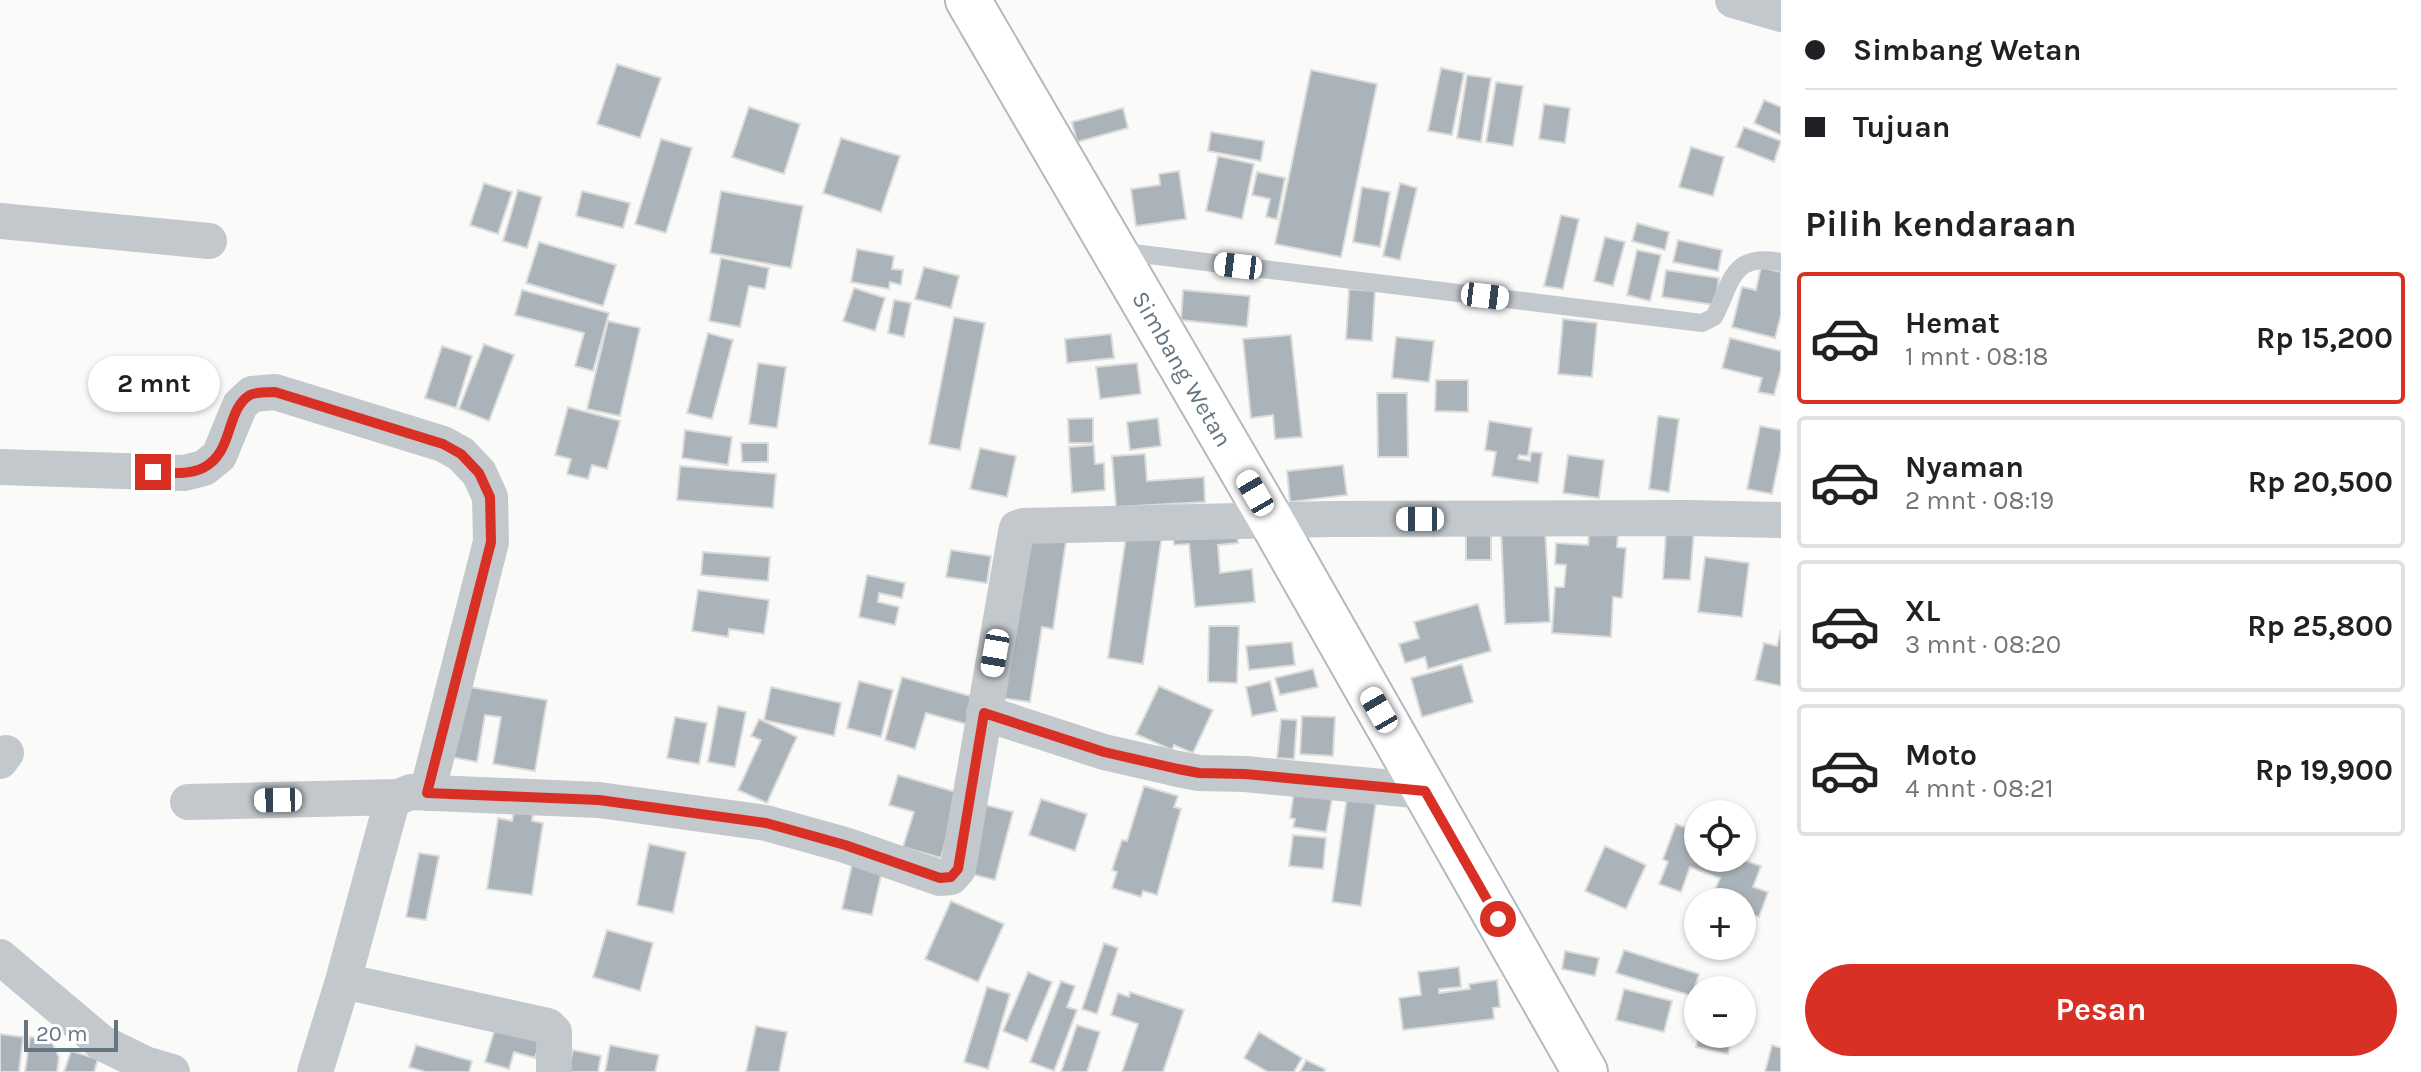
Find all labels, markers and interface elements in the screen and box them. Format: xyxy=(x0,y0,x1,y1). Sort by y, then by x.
text: Simbang Wetan xyxy=(1853,32,2081,68)
text: Tujuan xyxy=(1853,109,1950,145)
text: Pilih kendaraan xyxy=(1805,203,2077,245)
car xyxy=(1213,251,1263,281)
car xyxy=(1460,281,1510,311)
street label: Simbang Wetan xyxy=(1126,286,1238,452)
icon: car xyxy=(1809,302,1881,374)
text: Hemat xyxy=(1905,305,2000,341)
text: Rp 15,200 xyxy=(2256,320,2393,356)
text: 1 mnt · 08:18 xyxy=(1905,341,2049,372)
callout: 2 mnt xyxy=(87,356,219,412)
text: 2 mnt xyxy=(117,368,191,399)
icon: car xyxy=(1809,446,1881,518)
text: Nyaman xyxy=(1905,449,2024,485)
route end xyxy=(135,454,171,490)
text: Rp 20,500 xyxy=(2248,464,2393,500)
car xyxy=(1233,466,1277,520)
text: 2 mnt · 08:19 xyxy=(1905,485,2054,516)
car xyxy=(1396,507,1444,531)
icon: car xyxy=(1809,590,1881,662)
text: XL xyxy=(1905,593,1940,629)
text: Rp 25,800 xyxy=(2247,608,2393,644)
car xyxy=(979,627,1011,679)
text: 3 mnt · 08:20 xyxy=(1905,629,2061,660)
car xyxy=(1357,683,1401,737)
icon: car xyxy=(1809,734,1881,806)
text: Moto xyxy=(1905,737,1977,773)
text: Rp 19,900 xyxy=(2255,752,2393,788)
text: 4 mnt · 08:21 xyxy=(1905,773,2054,804)
car xyxy=(254,788,302,812)
map controls xyxy=(1684,800,1756,1048)
button: locate xyxy=(1684,800,1756,872)
button: + xyxy=(1684,888,1756,960)
route start xyxy=(1480,901,1516,937)
button: Pesan xyxy=(1805,964,2397,1056)
button: − xyxy=(1684,976,1756,1048)
scale bar xyxy=(24,1016,118,1052)
text: 20 m xyxy=(36,1021,88,1047)

